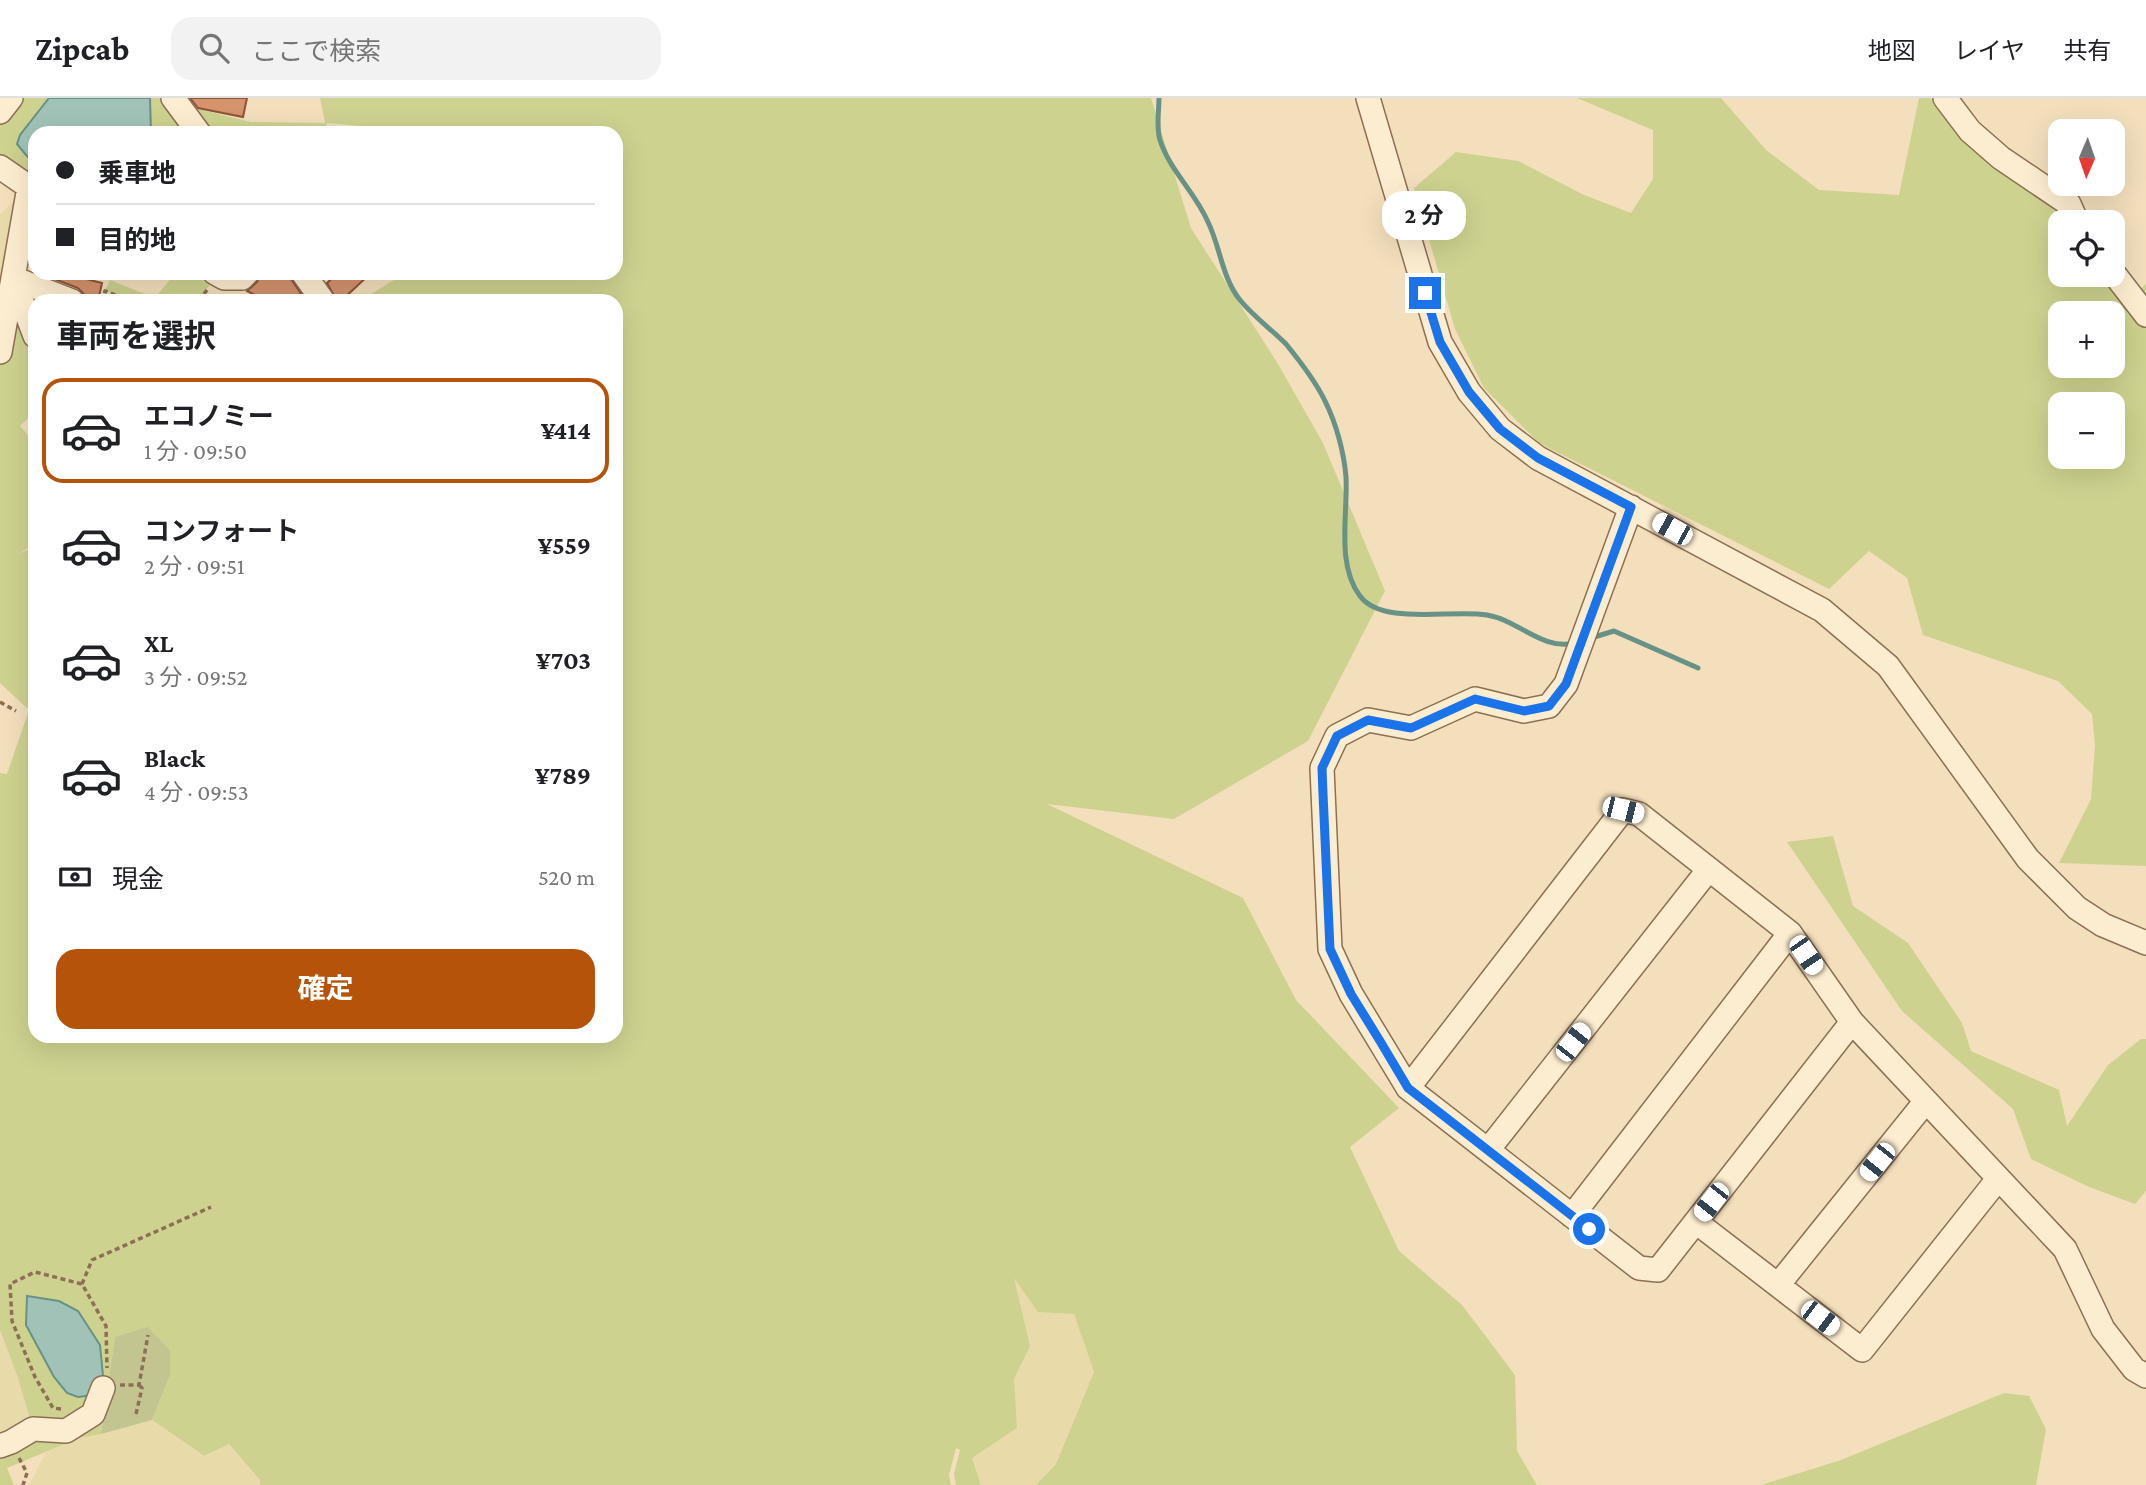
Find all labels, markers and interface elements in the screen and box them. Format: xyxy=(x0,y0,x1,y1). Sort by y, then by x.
search box xyxy=(171,17,661,80)
icon: search xyxy=(195,29,233,67)
text: Zipcab xyxy=(35,30,129,67)
text: ここで検索 xyxy=(251,37,381,66)
text: 地図 xyxy=(1868,37,1916,64)
text: レイヤ xyxy=(1954,37,2025,64)
text: 共有 xyxy=(2063,37,2111,64)
north arrow xyxy=(2048,119,2124,196)
map controls xyxy=(2048,119,2125,469)
text: 乗車地 xyxy=(98,159,176,188)
callout: 2 分 xyxy=(1383,192,1467,240)
text: 2 分 xyxy=(1404,202,1444,228)
button: locate xyxy=(2048,210,2125,287)
text: 目的地 xyxy=(98,226,176,255)
route end xyxy=(1409,277,1441,309)
button: + xyxy=(2048,301,2125,378)
text: 車両を選択 xyxy=(56,318,216,354)
button: − xyxy=(2048,392,2125,469)
icon: car xyxy=(60,399,123,462)
text: エコノミー xyxy=(144,402,274,431)
text: ¥414 xyxy=(541,416,591,445)
text: 1 分 · 09:50 xyxy=(144,438,247,464)
car xyxy=(1649,510,1696,548)
icon: car xyxy=(60,514,123,577)
text: コンフォート xyxy=(144,517,299,546)
text: ¥559 xyxy=(538,531,591,560)
text: 2 分 · 09:51 xyxy=(144,553,245,579)
icon: car xyxy=(60,629,123,692)
text: XL xyxy=(144,629,173,658)
text: ¥703 xyxy=(536,646,591,675)
text: 3 分 · 09:52 xyxy=(144,664,248,690)
icon: car xyxy=(60,744,123,807)
text: Black xyxy=(144,744,205,773)
text: ¥789 xyxy=(535,761,591,790)
text: 4 分 · 09:53 xyxy=(144,779,249,805)
car xyxy=(1601,795,1646,825)
icon: cash xyxy=(56,858,94,896)
text: 520 m xyxy=(538,864,595,890)
text: 現金 xyxy=(112,865,164,894)
car xyxy=(1786,932,1827,978)
button: 確定 xyxy=(56,949,595,1029)
car xyxy=(1552,1019,1595,1065)
car xyxy=(1856,1139,1899,1185)
car xyxy=(1690,1179,1733,1225)
route start xyxy=(1573,1213,1605,1245)
car xyxy=(1797,1297,1844,1339)

